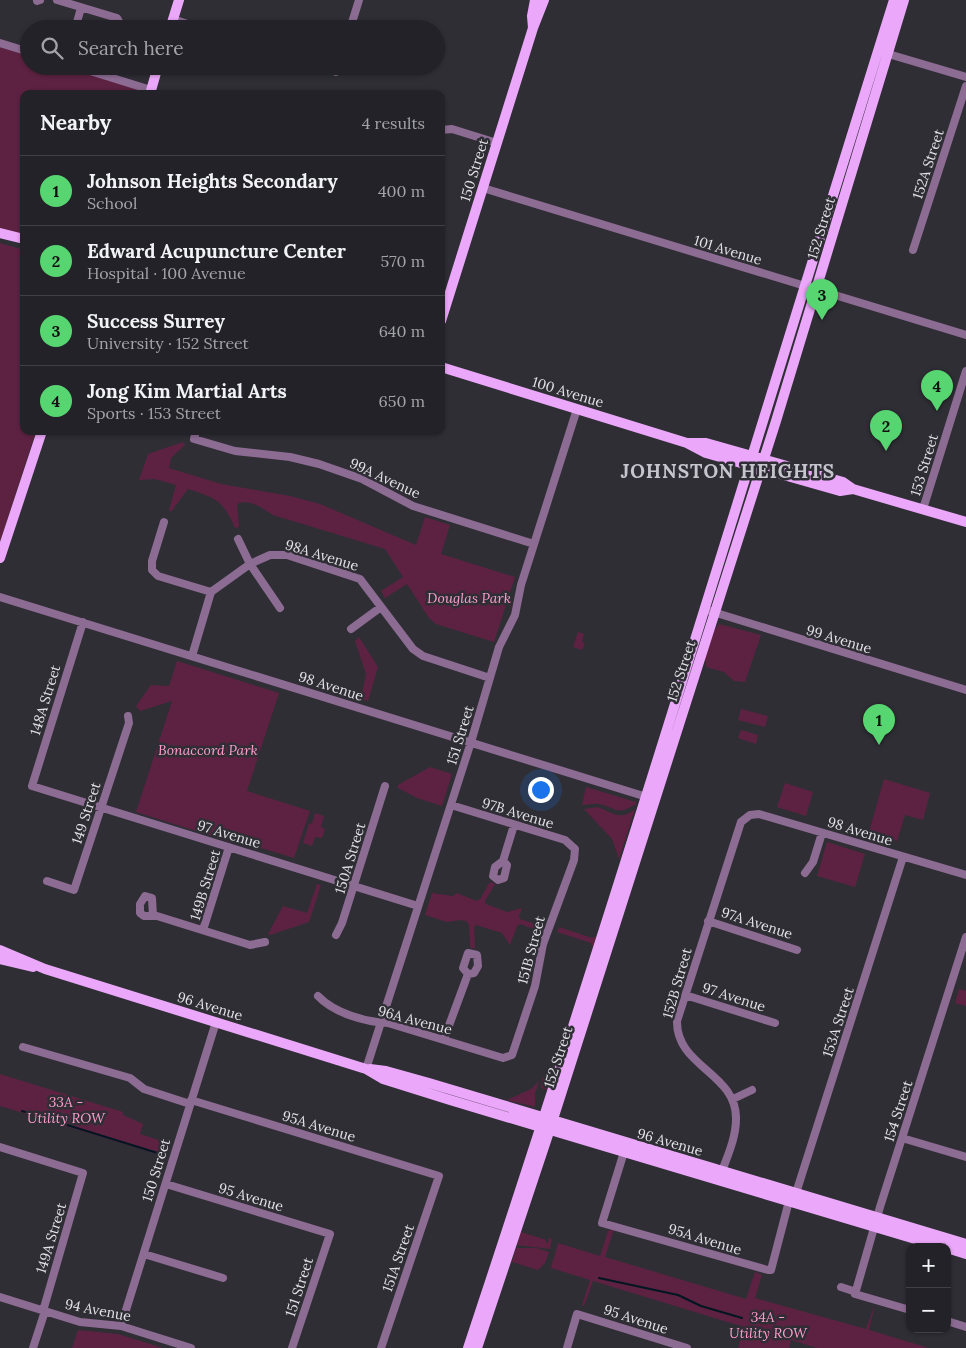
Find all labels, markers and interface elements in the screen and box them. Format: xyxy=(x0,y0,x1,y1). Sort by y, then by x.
search box xyxy=(20,20,445,75)
icon: search xyxy=(38,34,66,62)
text: Search here xyxy=(78,36,184,60)
text: Nearby xyxy=(40,109,111,136)
text: 4 results xyxy=(362,113,425,133)
street label: 152A Street xyxy=(908,126,948,201)
street label: 150 Street xyxy=(456,136,492,204)
text: Johnson Heights Secondary xyxy=(87,169,338,193)
text: 1 xyxy=(53,181,59,201)
text: 400 m xyxy=(378,181,425,201)
text: School xyxy=(87,193,137,213)
street label: 152 Street xyxy=(803,194,839,261)
street label: 101 Avenue xyxy=(692,231,765,269)
text: Edward Acupuncture Center xyxy=(87,239,346,263)
text: 2 xyxy=(52,251,60,271)
text: 570 m xyxy=(380,251,425,271)
text: Hospital · 100 Avenue xyxy=(87,263,246,283)
pin: 3 xyxy=(806,279,838,320)
text: Success Surrey xyxy=(87,309,225,333)
text: 3 xyxy=(52,321,60,341)
text: 640 m xyxy=(379,321,425,341)
text: University · 152 Street xyxy=(87,333,249,353)
pin: 4 xyxy=(921,370,953,411)
street label: 100 Avenue xyxy=(530,373,606,411)
text: Jong Kim Martial Arts xyxy=(87,379,287,403)
text: 4 xyxy=(52,391,60,411)
text: 650 m xyxy=(379,391,425,411)
text: Sports · 153 Street xyxy=(87,403,221,423)
pin: 2 xyxy=(870,410,902,451)
street label: 153 Street xyxy=(906,431,942,498)
street label: 99A Avenue xyxy=(347,454,424,502)
district label: JOHNSTON HEIGHTS xyxy=(621,459,835,483)
street label: 98A Avenue xyxy=(283,535,361,575)
park label: Douglas Park xyxy=(427,589,511,607)
street label: 99 Avenue xyxy=(804,621,874,658)
street label: 152 Street xyxy=(663,637,700,704)
street label: 148A Street xyxy=(26,662,64,737)
street label: 98 Avenue xyxy=(296,667,366,705)
street label: 151 Street xyxy=(442,703,478,767)
pin: 1 xyxy=(863,704,895,745)
park label: Bonaccord Park xyxy=(158,741,258,759)
your location xyxy=(528,777,554,803)
street label: 149 Street xyxy=(68,779,105,846)
street label: 97B Avenue xyxy=(480,794,556,833)
street label: 98 Avenue xyxy=(825,813,895,850)
street label: 97 Avenue xyxy=(195,816,263,852)
street label: 150A Street xyxy=(331,820,370,896)
street label: 149B Street xyxy=(186,847,224,922)
street label: 97A Avenue xyxy=(719,903,795,943)
street label: 151B Street xyxy=(513,913,549,986)
street label: 152B Street xyxy=(658,945,696,1020)
street label: 97 Avenue xyxy=(700,978,768,1016)
street label: 153A Street xyxy=(818,984,858,1059)
street label: 96 Avenue xyxy=(175,988,245,1025)
street label: 96A Avenue xyxy=(376,1001,454,1039)
street label: 152 Street xyxy=(540,1023,577,1090)
street label: 154 Street xyxy=(880,1077,917,1144)
park label: 33A - Utility ROW xyxy=(27,1093,106,1127)
street label: 95A Avenue xyxy=(280,1106,358,1146)
street label: 96 Avenue xyxy=(635,1124,705,1160)
street label: 150 Street xyxy=(138,1136,174,1204)
street label: 95 Avenue xyxy=(216,1179,286,1216)
street label: 149A Street xyxy=(32,1200,70,1275)
street label: 95A Avenue xyxy=(666,1219,744,1259)
street label: 151A Street xyxy=(378,1221,418,1294)
map controls xyxy=(906,1243,951,1333)
button: + xyxy=(906,1243,951,1288)
street label: 151 Street xyxy=(281,1255,317,1319)
button: − xyxy=(906,1288,951,1333)
street label: 94 Avenue xyxy=(63,1295,133,1325)
street label: 95 Avenue xyxy=(601,1300,671,1338)
park label: 34A - Utility ROW xyxy=(729,1308,808,1342)

